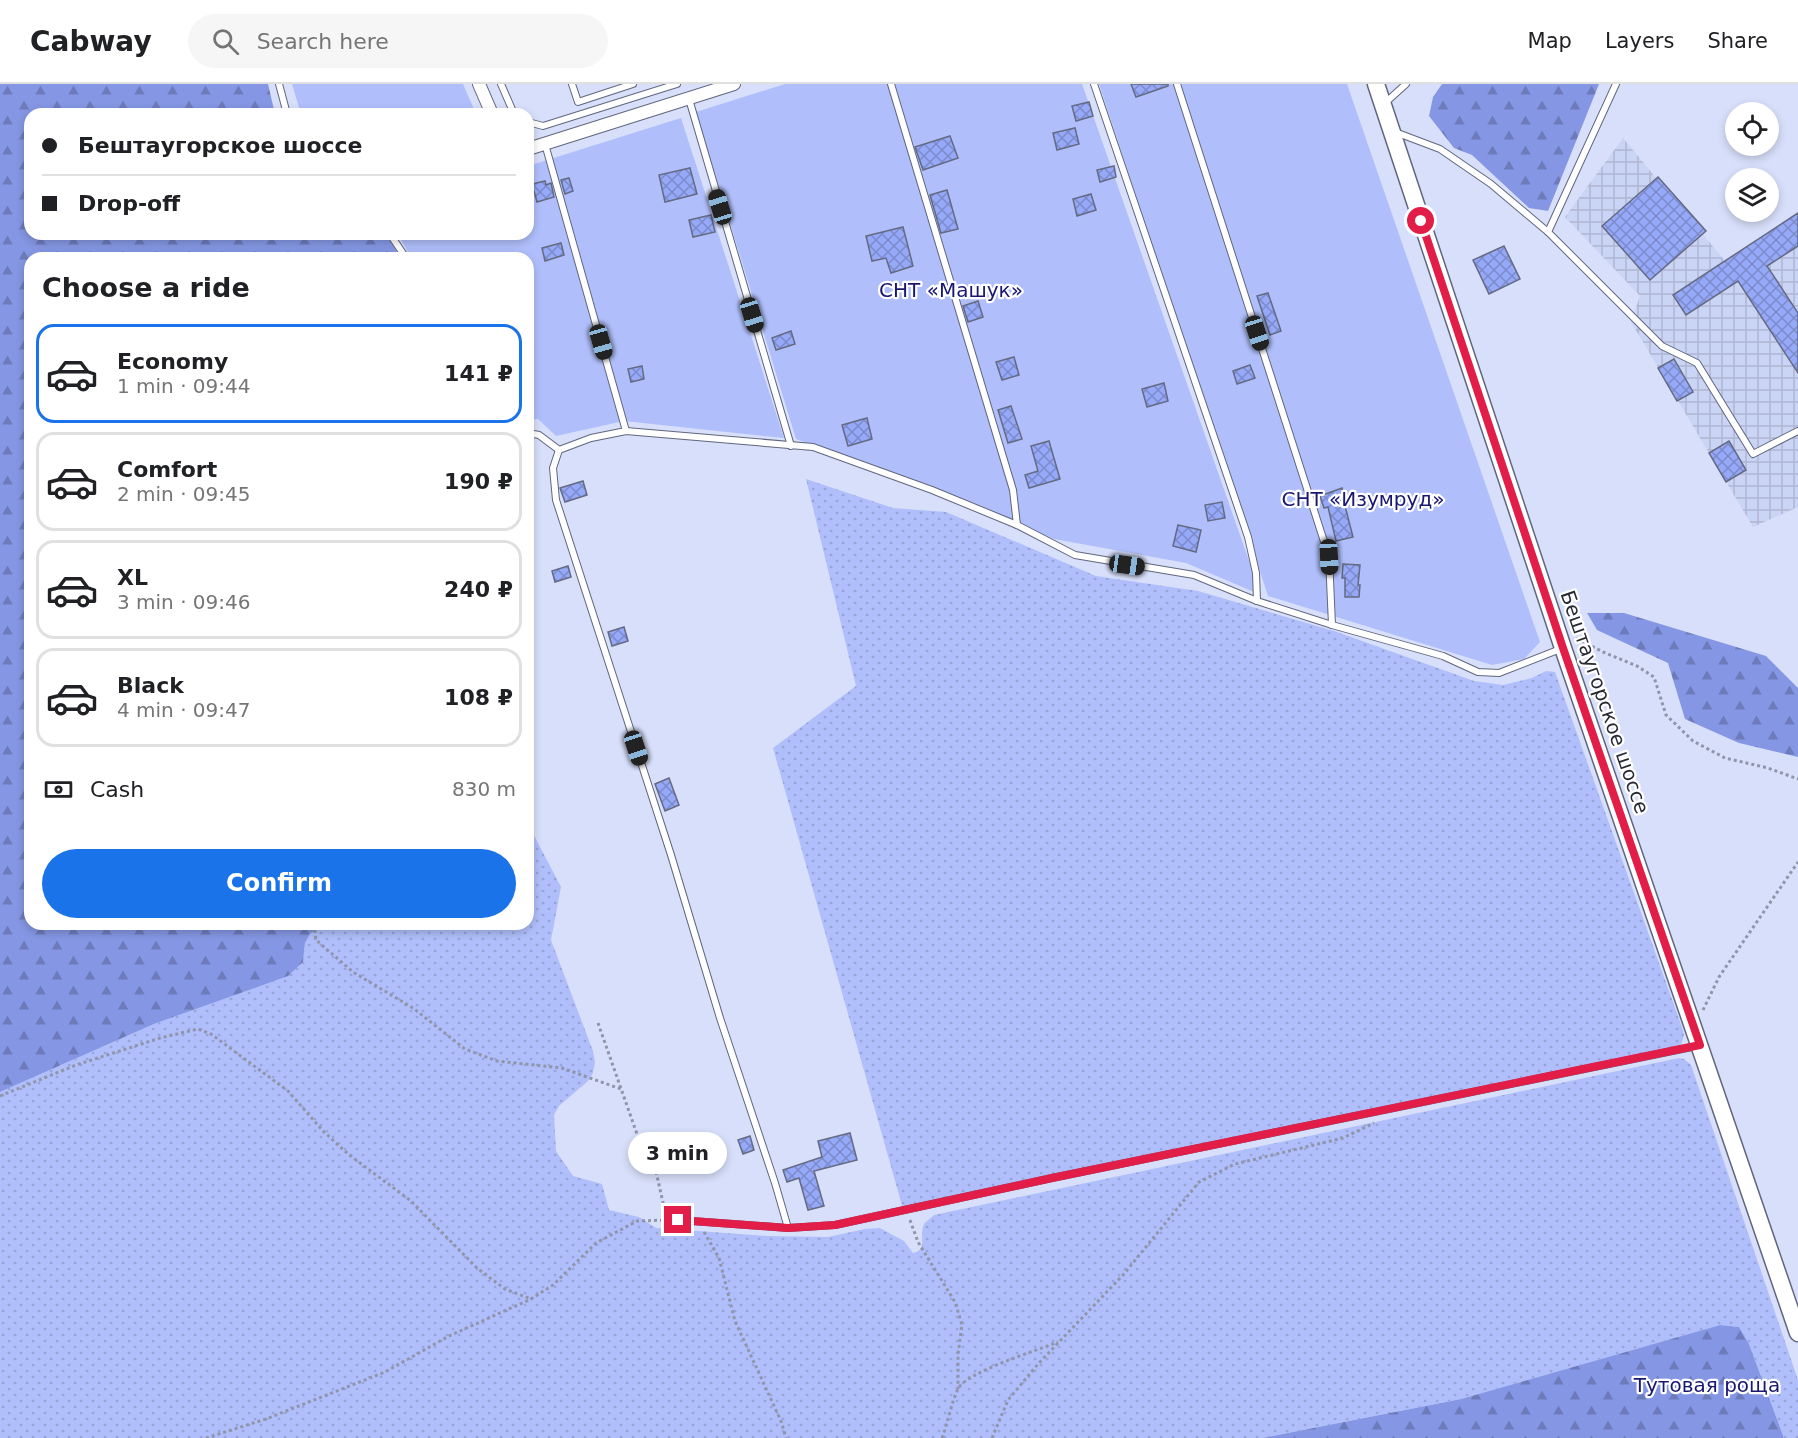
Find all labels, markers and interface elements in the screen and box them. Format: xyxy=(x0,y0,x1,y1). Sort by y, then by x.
search box xyxy=(188,14,608,68)
text: Cabway xyxy=(30,25,152,58)
icon: search xyxy=(209,25,242,58)
text: Search here xyxy=(257,29,389,54)
text: Map xyxy=(1528,29,1572,53)
text: Layers xyxy=(1605,29,1674,53)
text: Share xyxy=(1707,29,1768,53)
map controls xyxy=(1725,102,1779,222)
button: locate xyxy=(1725,102,1779,156)
text: Бештаугорское шоссе xyxy=(78,133,363,158)
button: layers xyxy=(1725,168,1779,222)
car xyxy=(706,187,734,227)
text: Drop-off xyxy=(78,191,180,216)
route start xyxy=(1407,207,1434,234)
text: Choose a ride xyxy=(42,272,250,303)
park label: СНТ «Машук» xyxy=(879,278,1023,302)
car xyxy=(738,295,766,335)
car xyxy=(1243,313,1271,353)
car xyxy=(587,322,615,362)
icon: car xyxy=(45,347,99,401)
text: Economy xyxy=(117,349,228,374)
text: 141 ₽ xyxy=(444,361,513,386)
text: 1 min · 09:44 xyxy=(117,374,251,398)
icon: car xyxy=(45,455,99,509)
text: Comfort xyxy=(117,457,217,482)
text: 190 ₽ xyxy=(444,469,513,494)
text: 2 min · 09:45 xyxy=(117,482,251,506)
park label: СНТ «Изумруд» xyxy=(1282,487,1444,511)
car xyxy=(1319,539,1339,575)
car xyxy=(1108,554,1146,576)
icon: car xyxy=(45,563,99,617)
text: XL xyxy=(117,565,148,590)
text: 240 ₽ xyxy=(444,577,513,602)
street label: Бештаугорское шоссе xyxy=(1556,587,1654,817)
text: 3 min · 09:46 xyxy=(117,590,251,614)
icon: car xyxy=(45,671,99,725)
text: Black xyxy=(117,673,184,698)
text: 108 ₽ xyxy=(444,685,513,710)
text: 4 min · 09:47 xyxy=(117,698,251,722)
car xyxy=(622,728,650,768)
icon: cash xyxy=(42,773,75,806)
text: Cash xyxy=(90,777,144,802)
text: 830 m xyxy=(452,777,516,801)
button: Confirm xyxy=(42,849,516,918)
callout: 3 min xyxy=(628,1133,728,1175)
text: 3 min xyxy=(646,1141,709,1165)
route end xyxy=(664,1206,691,1233)
park label: Тутовая роща xyxy=(1633,1373,1780,1397)

